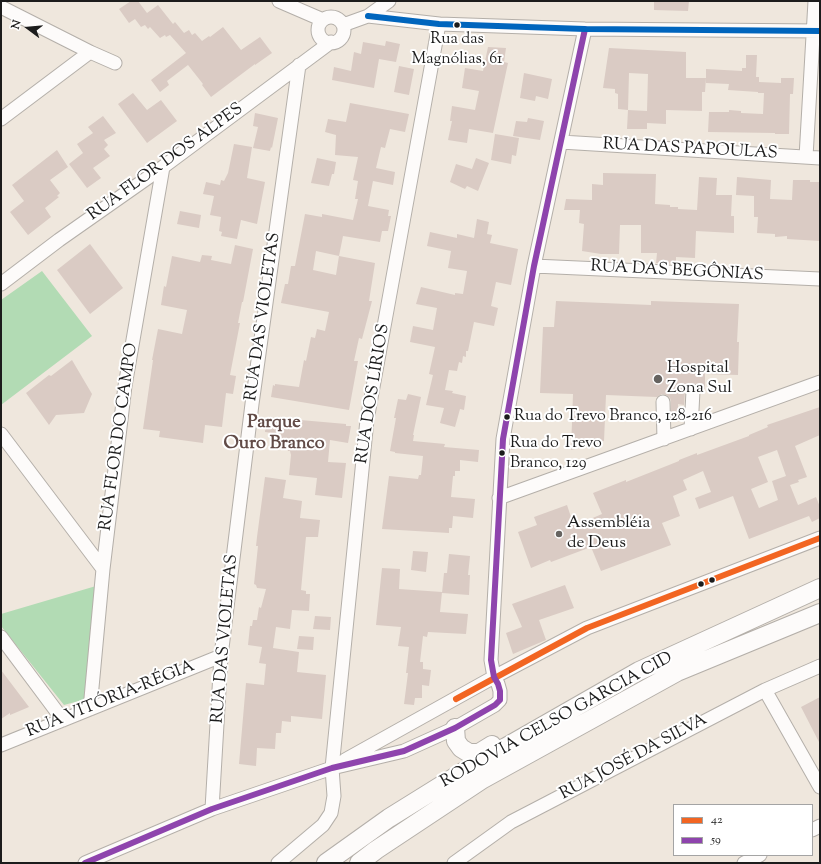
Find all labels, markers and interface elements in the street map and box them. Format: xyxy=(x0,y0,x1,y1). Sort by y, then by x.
north arrow xyxy=(8,8,48,48)
text: N xyxy=(8,18,25,31)
marker: Rua das Magnólias, 61 xyxy=(452,20,462,30)
place label: Rua das Magnólias, 61 xyxy=(412,30,502,68)
street label: RUA FLOR DOS ALPES xyxy=(84,100,248,226)
street label: RUA DAS PAPOULAS xyxy=(602,135,778,165)
street label: RUA DAS VIOLETAS xyxy=(242,231,286,403)
street label: RUA DAS BEGÔNIAS xyxy=(590,257,764,287)
street label: RUA DOS LÍRIOS xyxy=(353,323,395,465)
street label: RUA FLOR DO CAMPO xyxy=(97,342,143,532)
place label: Hospital Zona Sul xyxy=(667,359,732,399)
marker: Hospital Zona Sul xyxy=(652,373,664,385)
place label: Rua do Trevo Branco, 128-216 xyxy=(514,407,712,427)
marker: Rua do Trevo Branco, 128-216 xyxy=(502,412,512,422)
district label: Parque Ouro Branco xyxy=(224,413,324,456)
place label: Rua do Trevo Branco, 129 xyxy=(510,434,602,472)
marker: Rua do Trevo Branco, 129 xyxy=(497,448,507,458)
place label: Assembléia de Deus xyxy=(567,514,650,554)
marker: Assembléia de Deus xyxy=(554,529,564,539)
street label: RUA DAS VIOLETAS xyxy=(208,553,244,725)
unlabelled marker xyxy=(707,575,717,585)
unlabelled marker xyxy=(696,579,706,589)
street label: RODOVIA CELSO GARCIA CID xyxy=(438,649,676,793)
street label: RUA VITÓRIA-RÉGIA xyxy=(24,657,198,743)
street label: RUA JOSÉ DA SILVA xyxy=(557,710,711,806)
legend xyxy=(673,804,813,856)
text: 42 xyxy=(711,811,723,829)
text: 59 xyxy=(711,831,721,849)

